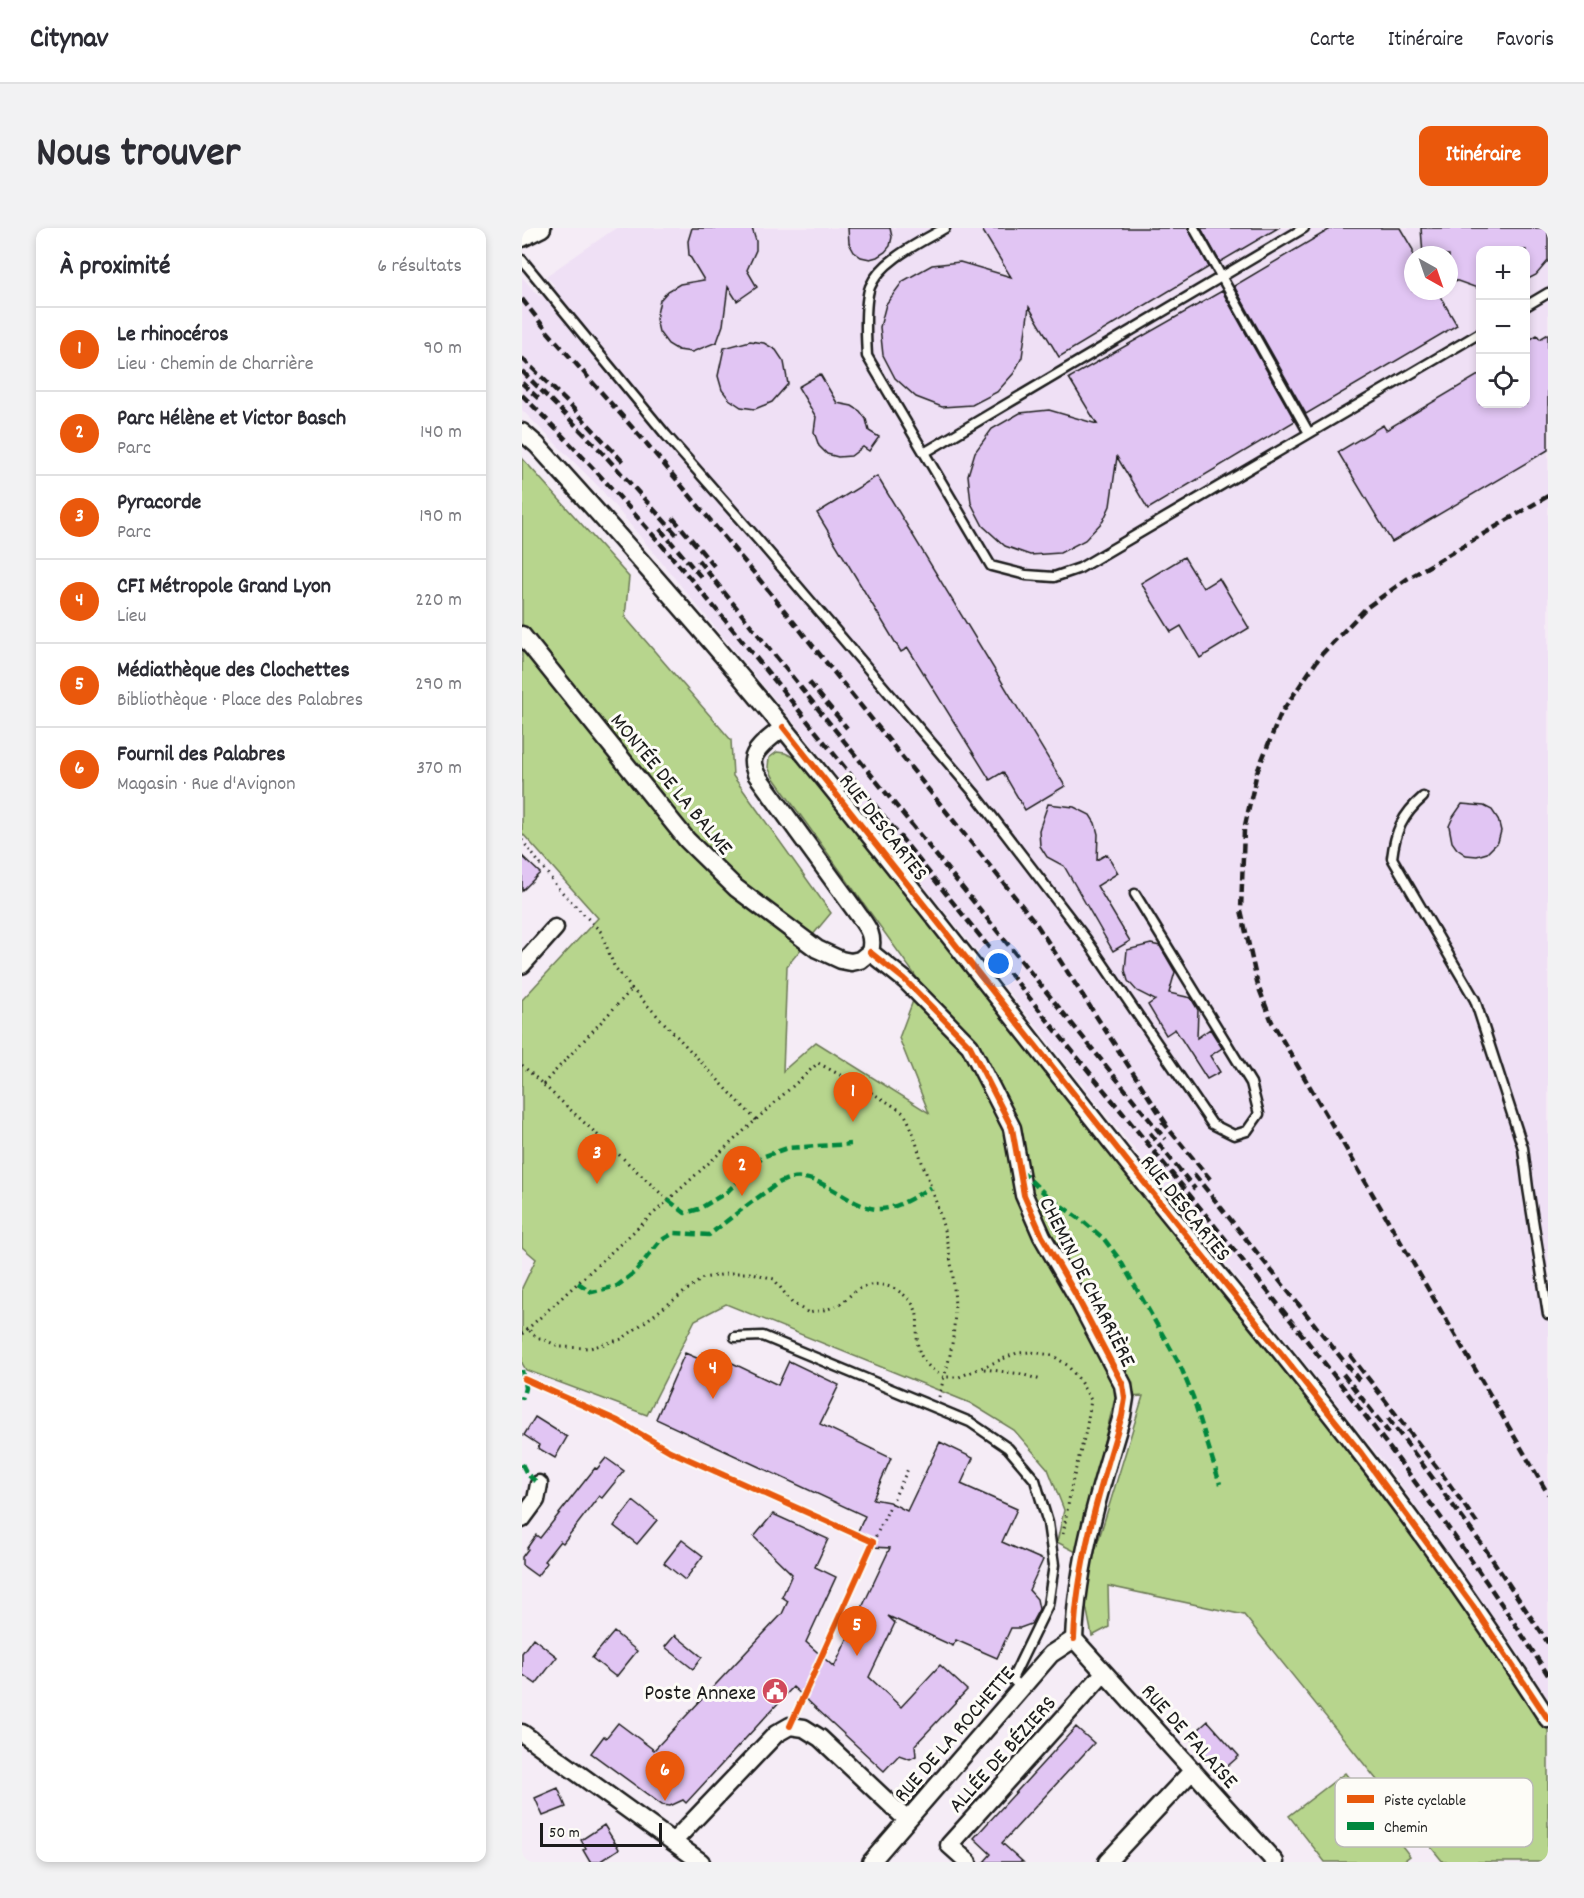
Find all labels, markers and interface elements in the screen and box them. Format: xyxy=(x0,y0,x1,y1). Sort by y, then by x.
text: Citynav xyxy=(30,21,108,61)
text: Carte xyxy=(1310,26,1355,56)
text: Itinéraire xyxy=(1388,26,1463,56)
text: Favoris xyxy=(1496,26,1554,56)
text: Nous trouver xyxy=(36,126,240,186)
button: Itinéraire xyxy=(1419,126,1548,186)
north arrow xyxy=(1404,246,1458,300)
map controls xyxy=(1476,246,1530,408)
button: + xyxy=(1476,246,1530,300)
text: À proximité xyxy=(60,249,170,286)
text: 6 résultats xyxy=(377,253,462,281)
button: − xyxy=(1476,300,1530,354)
text: Le rhinocéros xyxy=(117,320,228,351)
text: 1 xyxy=(77,335,82,363)
text: 90 m xyxy=(424,335,462,363)
text: Lieu · Chemin de Charrière xyxy=(117,351,314,379)
button: locate xyxy=(1476,354,1530,408)
text: Parc Hélène et Victor Basch xyxy=(117,404,346,435)
text: 2 xyxy=(75,419,84,447)
text: 140 m xyxy=(420,419,462,447)
text: Parc xyxy=(117,435,151,463)
text: Pyracorde xyxy=(117,488,201,519)
text: 3 xyxy=(75,503,84,531)
text: 190 m xyxy=(419,503,462,531)
text: Parc xyxy=(117,519,151,547)
text: CFI Métropole Grand Lyon xyxy=(117,572,331,603)
text: 4 xyxy=(75,587,84,615)
text: 220 m xyxy=(415,587,462,615)
text: Lieu xyxy=(117,603,146,631)
text: Médiathèque des Clochettes xyxy=(117,656,350,687)
text: 5 xyxy=(75,671,84,699)
text: 290 m xyxy=(415,671,462,699)
text: Bibliothèque · Place des Palabres xyxy=(117,687,363,715)
street label: MONTÉE DE LA BALME xyxy=(602,708,739,863)
text: Fournil des Palabres xyxy=(117,740,286,771)
text: 6 xyxy=(75,755,84,783)
text: 370 m xyxy=(416,755,462,783)
street label: RUE DESCARTES xyxy=(830,768,934,889)
text: Magasin · Rue d'Avignon xyxy=(117,771,295,799)
your location xyxy=(984,949,1013,978)
pin: 1 xyxy=(834,1072,872,1122)
pin: 3 xyxy=(578,1134,616,1184)
pin: 2 xyxy=(722,1146,762,1196)
street label: RUE DESCARTES xyxy=(1131,1149,1237,1269)
street label: CHEMIN DE CHARRIÈRE xyxy=(1030,1192,1142,1373)
pin: 4 xyxy=(694,1350,732,1399)
pin: 5 xyxy=(838,1606,876,1656)
street label: RUE DE LA ROCHETTE xyxy=(888,1660,1024,1810)
public building icon: Poste Annexe xyxy=(760,1676,790,1706)
street label: RUE DE FALAISE xyxy=(1133,1678,1244,1797)
place label: Poste Annexe xyxy=(644,1679,756,1710)
street label: ALLÉE DE BÉZIERS xyxy=(942,1690,1065,1821)
pin: 6 xyxy=(646,1752,684,1801)
legend xyxy=(1335,1778,1533,1847)
text: Piste cyclable xyxy=(1384,1790,1466,1813)
text: Chemin xyxy=(1384,1817,1428,1840)
scale bar xyxy=(540,1820,662,1848)
text: 50 m xyxy=(549,1822,580,1845)

